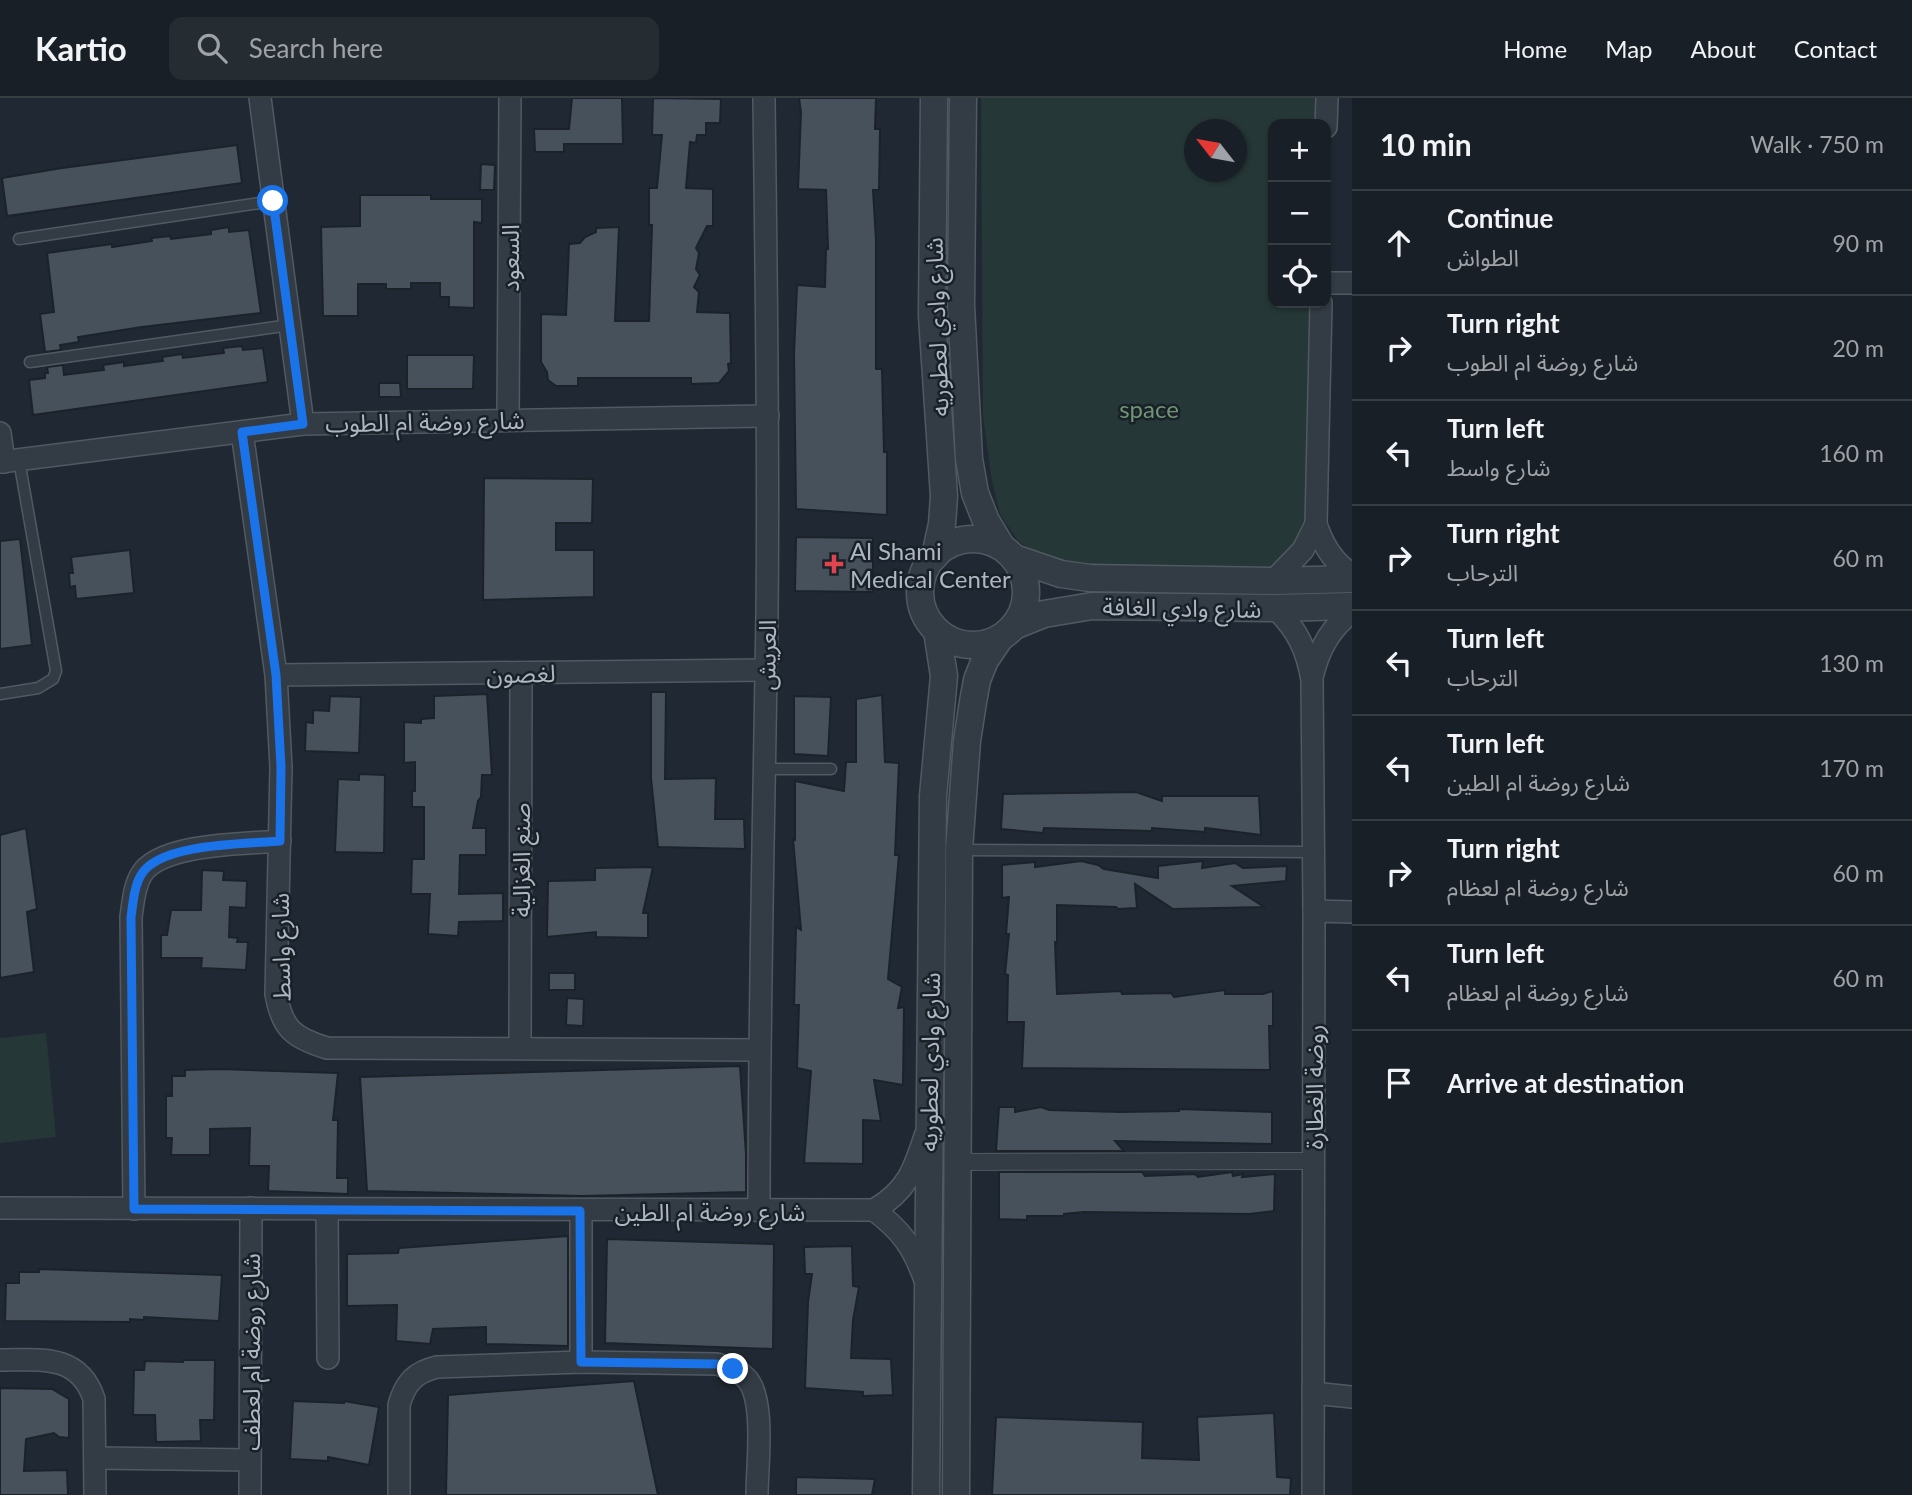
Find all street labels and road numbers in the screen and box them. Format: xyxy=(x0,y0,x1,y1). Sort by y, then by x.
street label: السعود xyxy=(495,224,525,292)
street label: شارع وادي لعطوريه xyxy=(918,237,959,417)
street label: شارع روضة ام الطوب xyxy=(325,405,525,442)
street label: شارع وادي الغافة xyxy=(1102,591,1262,628)
street label: العريش xyxy=(751,619,782,691)
street label: لغصون xyxy=(486,658,556,689)
street label: صنع الغزالية xyxy=(506,803,539,917)
street label: شارع واسط xyxy=(265,893,299,1001)
street label: شارع وادي لعطوريه xyxy=(913,972,951,1152)
street label: روضة الغطارة xyxy=(1299,1024,1329,1150)
street label: شارع روضة ام الطين xyxy=(615,1197,805,1231)
street label: شارع روضة ام لعطف xyxy=(236,1253,270,1451)

